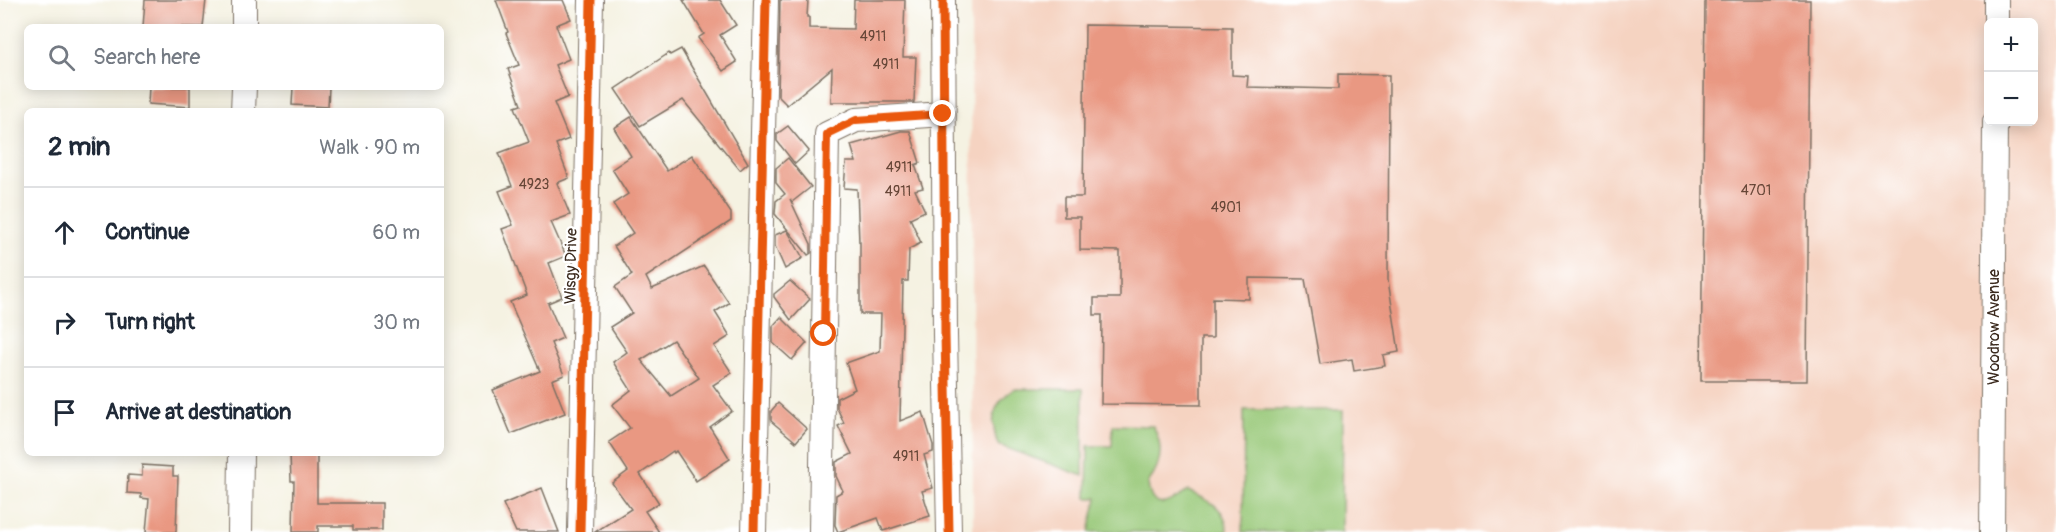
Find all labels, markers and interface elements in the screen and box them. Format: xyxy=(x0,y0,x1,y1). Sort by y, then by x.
map controls xyxy=(1984,18,2038,126)
button: + xyxy=(1984,18,2038,72)
search box xyxy=(24,24,444,90)
house number: 4911 xyxy=(860,28,886,45)
icon: search xyxy=(45,41,78,74)
text: Search here xyxy=(93,43,200,71)
house number: 4911 xyxy=(873,56,899,73)
button: − xyxy=(1984,72,2038,126)
route end xyxy=(929,100,955,126)
text: 2 min xyxy=(48,131,110,163)
text: Walk · 90 m xyxy=(319,135,420,160)
house number: 4911 xyxy=(886,159,912,176)
house number: 4923 xyxy=(519,176,549,193)
house number: 4701 xyxy=(1741,182,1771,199)
house number: 4911 xyxy=(885,183,911,200)
house number: 4901 xyxy=(1211,199,1241,216)
icon: ahead xyxy=(48,216,81,249)
text: Continue xyxy=(105,218,189,246)
text: 60 m xyxy=(373,220,420,245)
street label: Wisgy Drive xyxy=(560,228,582,304)
street label: Woodrow Avenue xyxy=(1984,269,2004,385)
icon: right xyxy=(48,306,81,339)
text: Turn right xyxy=(105,308,195,336)
text: 30 m xyxy=(373,310,420,335)
route start xyxy=(810,320,836,346)
icon: arrive xyxy=(48,396,81,429)
text: Arrive at destination xyxy=(105,398,291,426)
house number: 4911 xyxy=(893,448,919,465)

